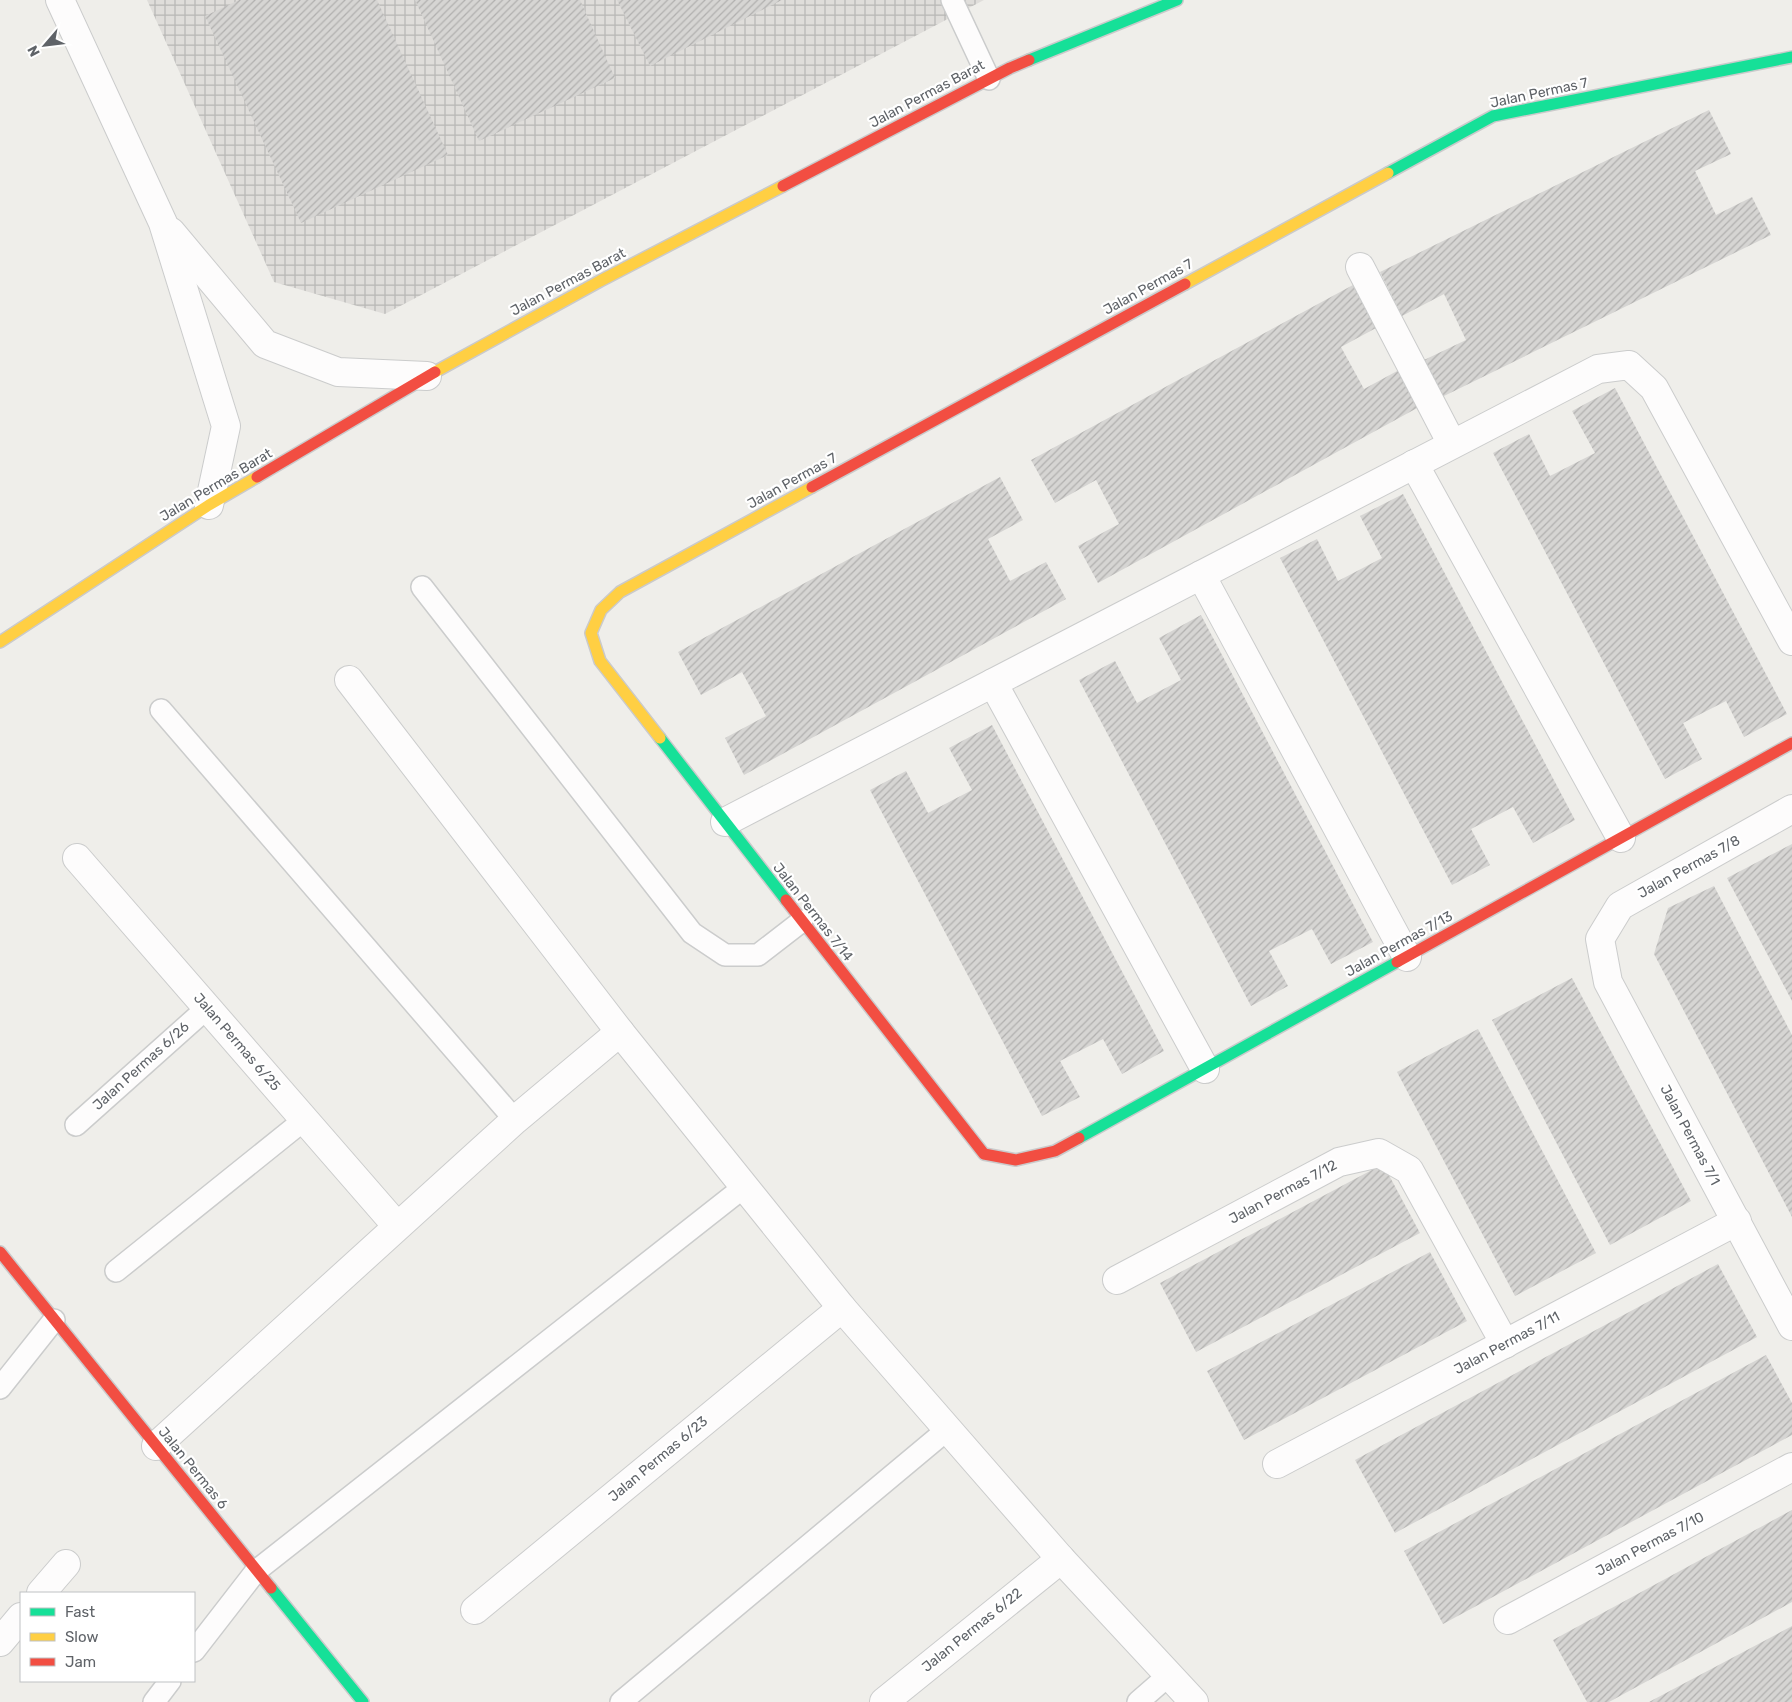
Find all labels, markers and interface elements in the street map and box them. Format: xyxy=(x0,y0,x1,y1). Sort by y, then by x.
north arrow xyxy=(20,20,70,70)
text: N xyxy=(24,42,44,59)
street label: Jalan Permas Barat xyxy=(867,56,988,132)
street label: Jalan Permas 7 xyxy=(1489,74,1589,112)
street label: Jalan Permas Barat xyxy=(508,244,629,320)
street label: Jalan Permas 7 xyxy=(1100,255,1196,319)
street label: Jalan Permas Barat xyxy=(157,445,276,525)
street label: Jalan Permas 7 xyxy=(744,449,840,513)
street label: Jalan Permas 7/8 xyxy=(1635,832,1743,902)
street label: Jalan Permas 7/14 xyxy=(769,859,857,965)
street label: Jalan Permas 7/13 xyxy=(1343,908,1455,980)
street label: Jalan Permas 6/25 xyxy=(190,990,284,1094)
street label: Jalan Permas 6/26 xyxy=(89,1018,193,1114)
street label: Jalan Permas 7/1 xyxy=(1656,1082,1724,1188)
street label: Jalan Permas 7/12 xyxy=(1226,1156,1340,1228)
street label: Jalan Permas 7/11 xyxy=(1451,1308,1563,1378)
street label: Jalan Permas 6/23 xyxy=(605,1413,711,1505)
street label: Jalan Permas 6 xyxy=(155,1423,231,1513)
street label: Jalan Permas 7/10 xyxy=(1593,1508,1707,1580)
street label: Jalan Permas 6/22 xyxy=(919,1584,1025,1676)
legend xyxy=(20,1592,195,1682)
text: Fast xyxy=(65,1603,95,1621)
text: Slow xyxy=(65,1628,98,1646)
text: Jam xyxy=(65,1653,96,1671)

